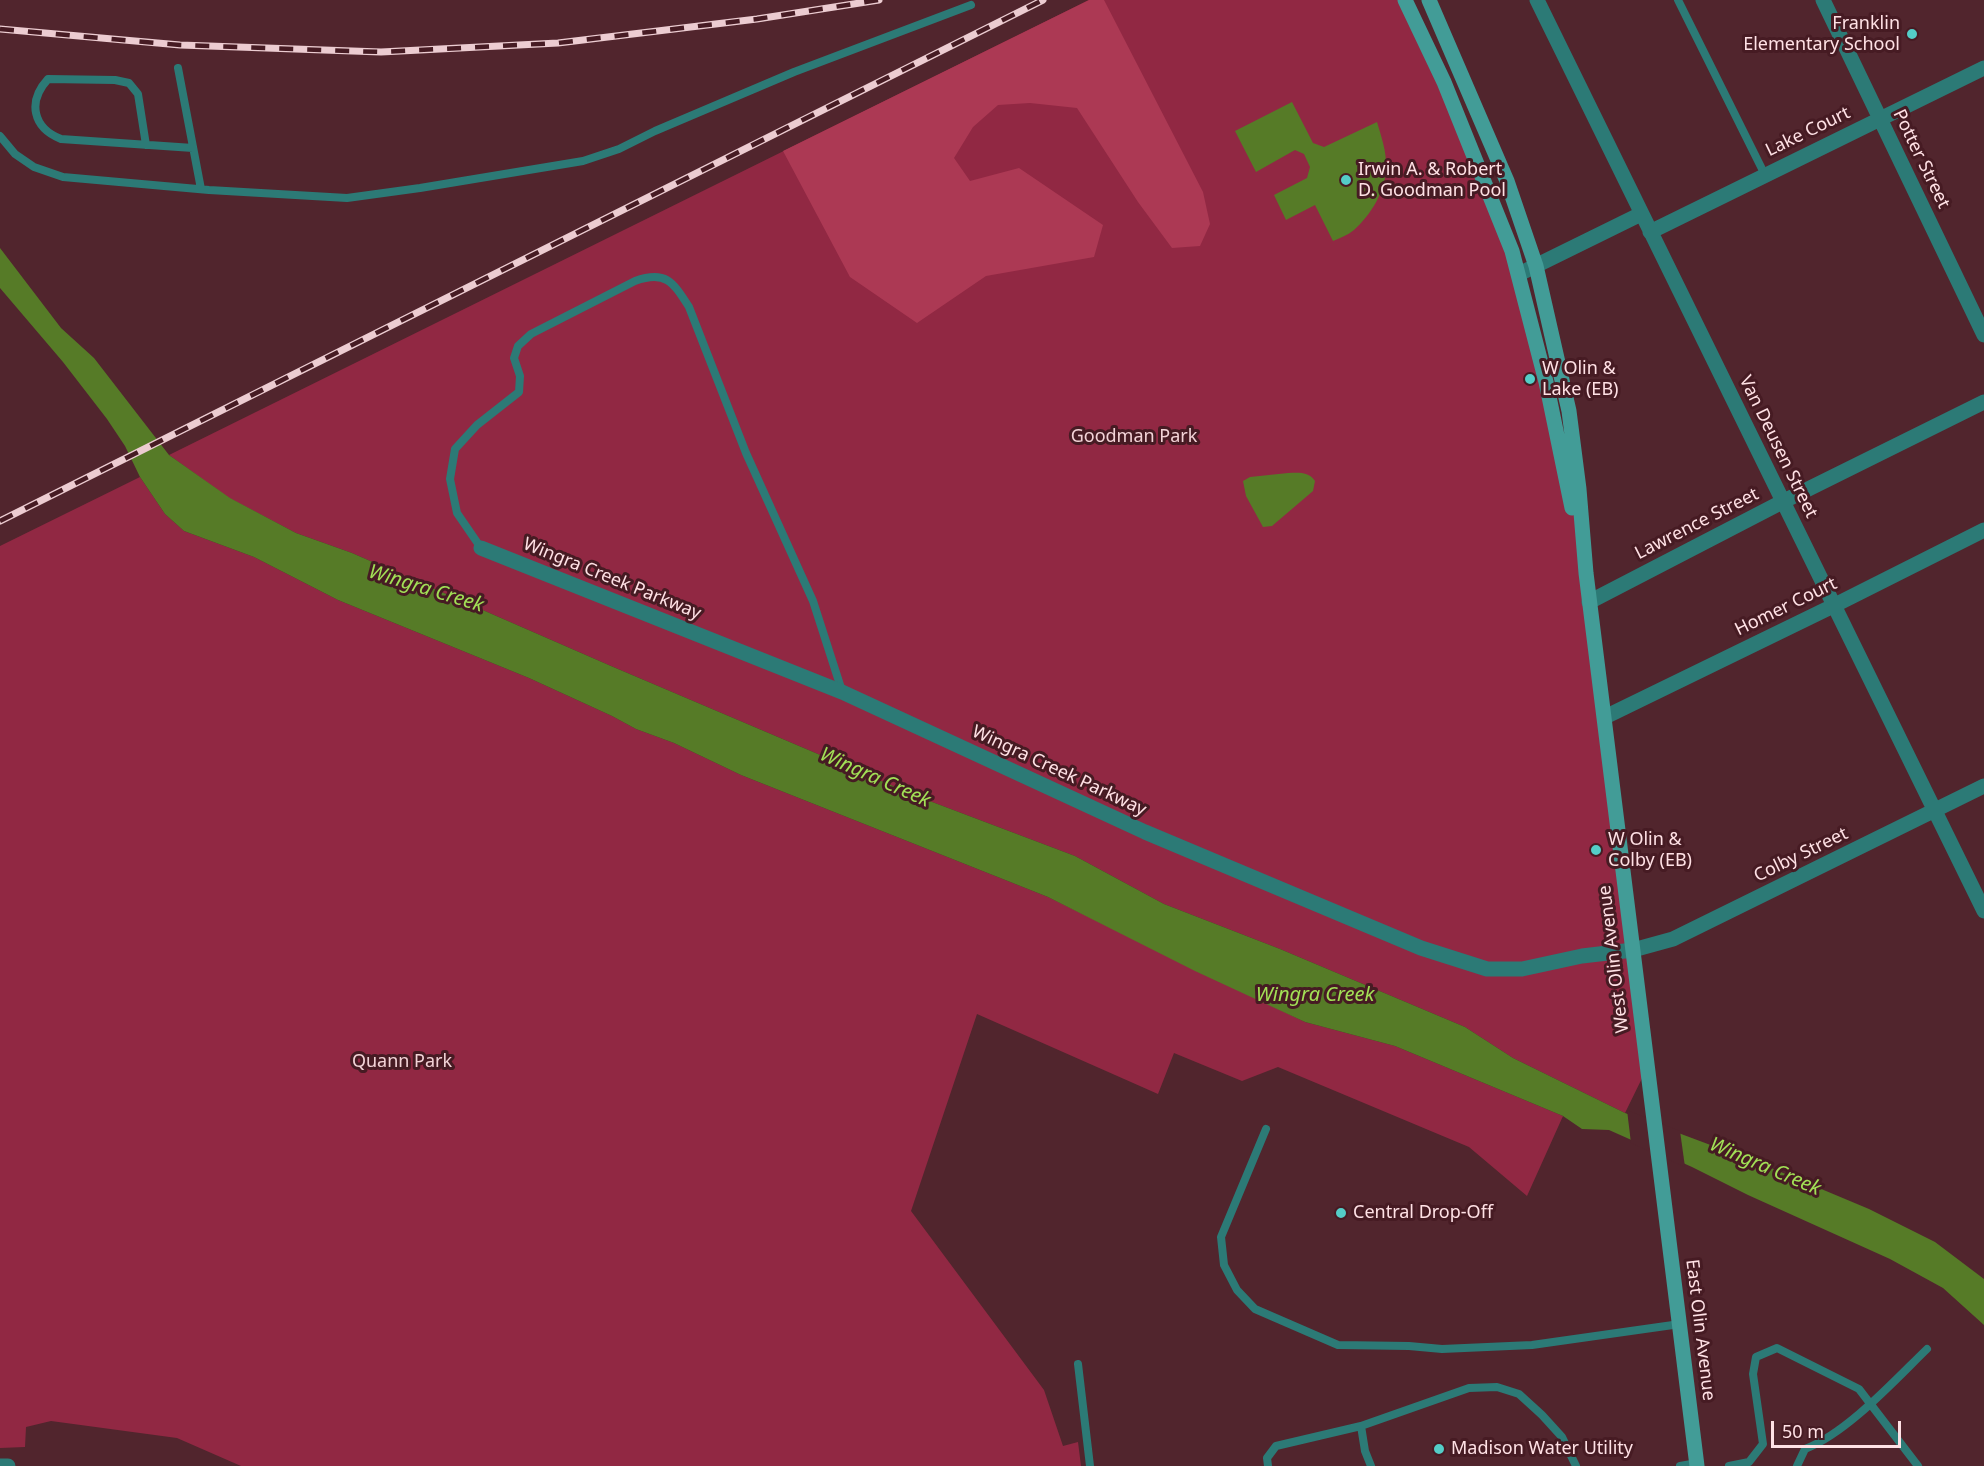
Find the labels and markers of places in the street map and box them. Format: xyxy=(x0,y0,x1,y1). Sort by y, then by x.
place label: Franklin Elementary School xyxy=(1743,13,1900,56)
marker: Franklin Elementary School xyxy=(1905,27,1919,41)
place label: Irwin A. & Robert D. Goodman Pool xyxy=(1358,159,1506,201)
marker: Irwin A. & Robert D. Goodman Pool xyxy=(1339,173,1353,187)
place label: W Olin & Lake (EB) xyxy=(1542,358,1618,400)
marker: W Olin & Lake (EB) xyxy=(1523,372,1537,386)
place label: W Olin & Colby (EB) xyxy=(1608,829,1692,872)
marker: W Olin & Colby (EB) xyxy=(1589,843,1603,857)
place label: Central Drop-Off xyxy=(1353,1202,1493,1224)
marker: Central Drop-Off xyxy=(1334,1206,1348,1220)
place label: Madison Water Utility xyxy=(1451,1438,1633,1460)
marker: Madison Water Utility xyxy=(1432,1442,1446,1456)

